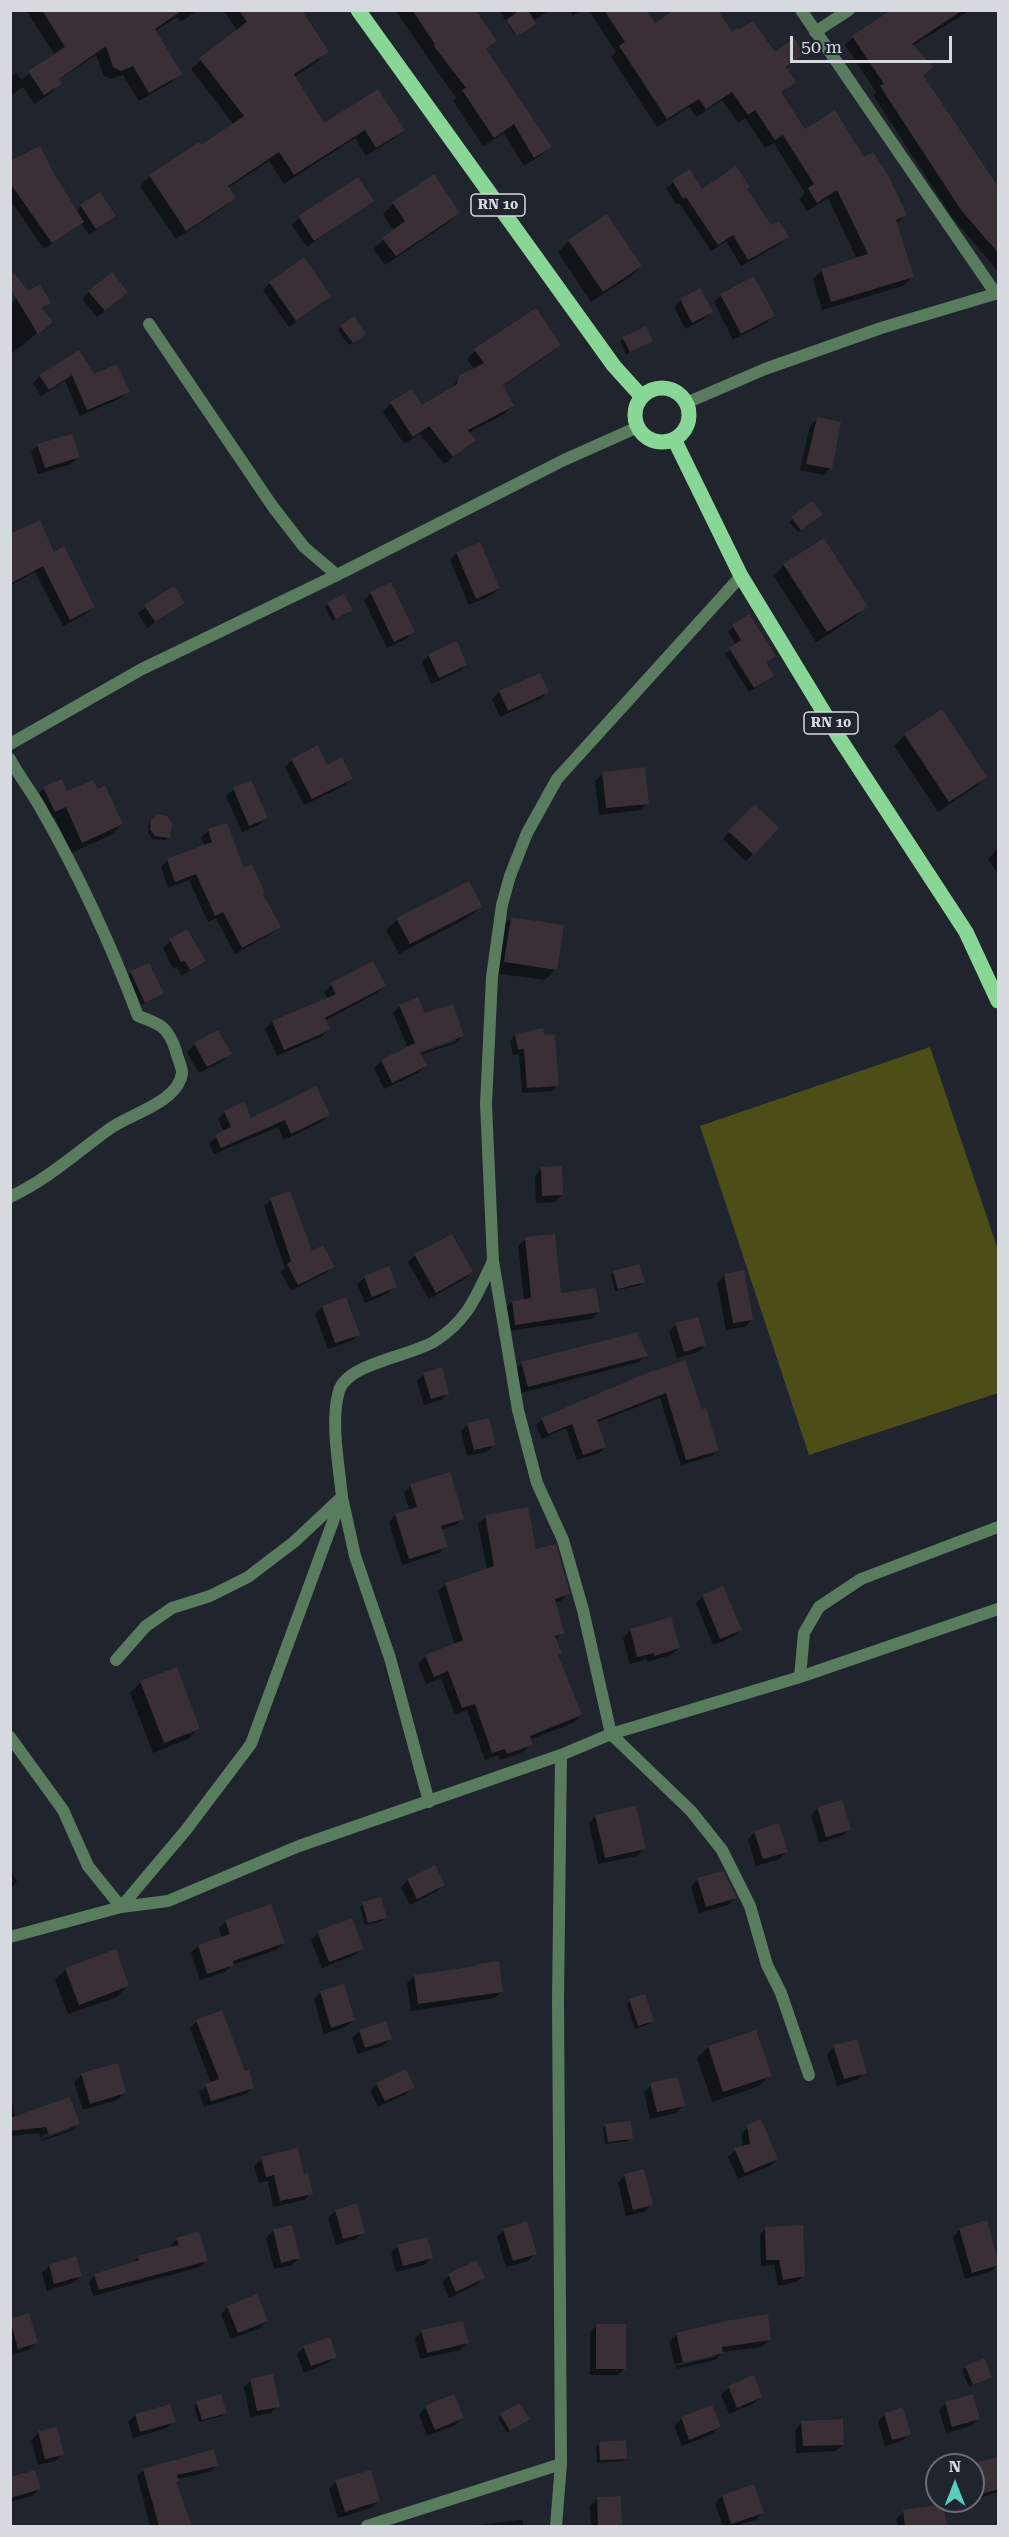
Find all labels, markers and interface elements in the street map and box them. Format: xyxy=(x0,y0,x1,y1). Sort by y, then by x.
scale bar xyxy=(793,24,955,62)
text: 50 m xyxy=(801,36,842,57)
road number: RN 10 xyxy=(471,194,525,216)
road number: RN 10 xyxy=(804,712,858,734)
north arrow xyxy=(925,2453,985,2513)
text: N xyxy=(949,2457,961,2476)

